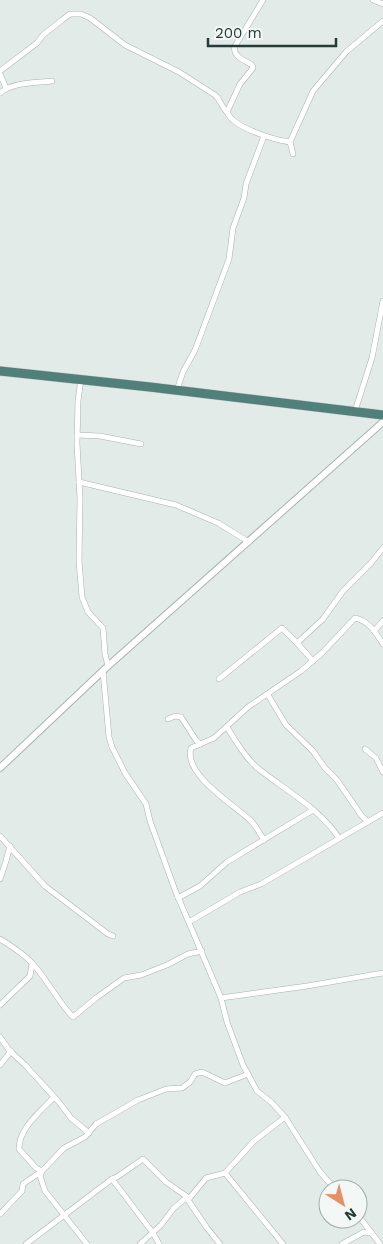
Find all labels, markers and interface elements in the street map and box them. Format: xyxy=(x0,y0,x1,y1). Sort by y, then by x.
scale bar xyxy=(208,15,336,47)
text: 200 m xyxy=(215,24,262,42)
north arrow xyxy=(318,1179,368,1229)
text: N xyxy=(342,1205,360,1224)

